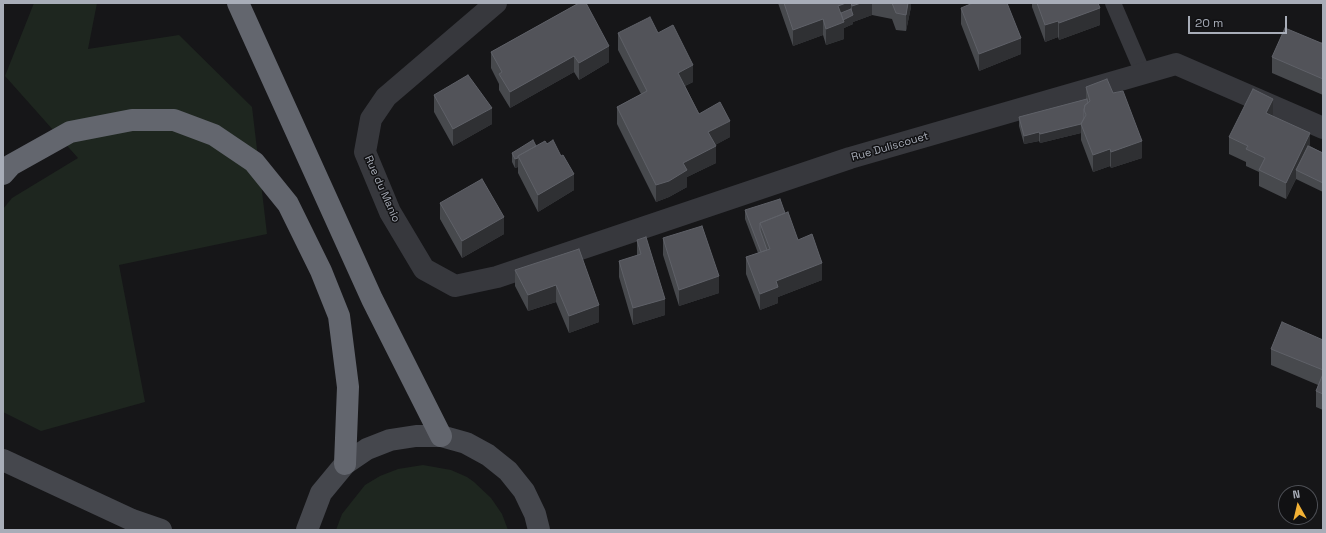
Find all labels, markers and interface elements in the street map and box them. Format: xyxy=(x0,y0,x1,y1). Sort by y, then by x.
scale bar xyxy=(1190,8,1289,34)
text: 20 m xyxy=(1195,15,1223,31)
street label: Rue Duliscouet xyxy=(850,130,930,164)
street label: Rue du Manio xyxy=(361,154,403,224)
north arrow xyxy=(1278,485,1318,525)
text: N xyxy=(1292,487,1301,502)

